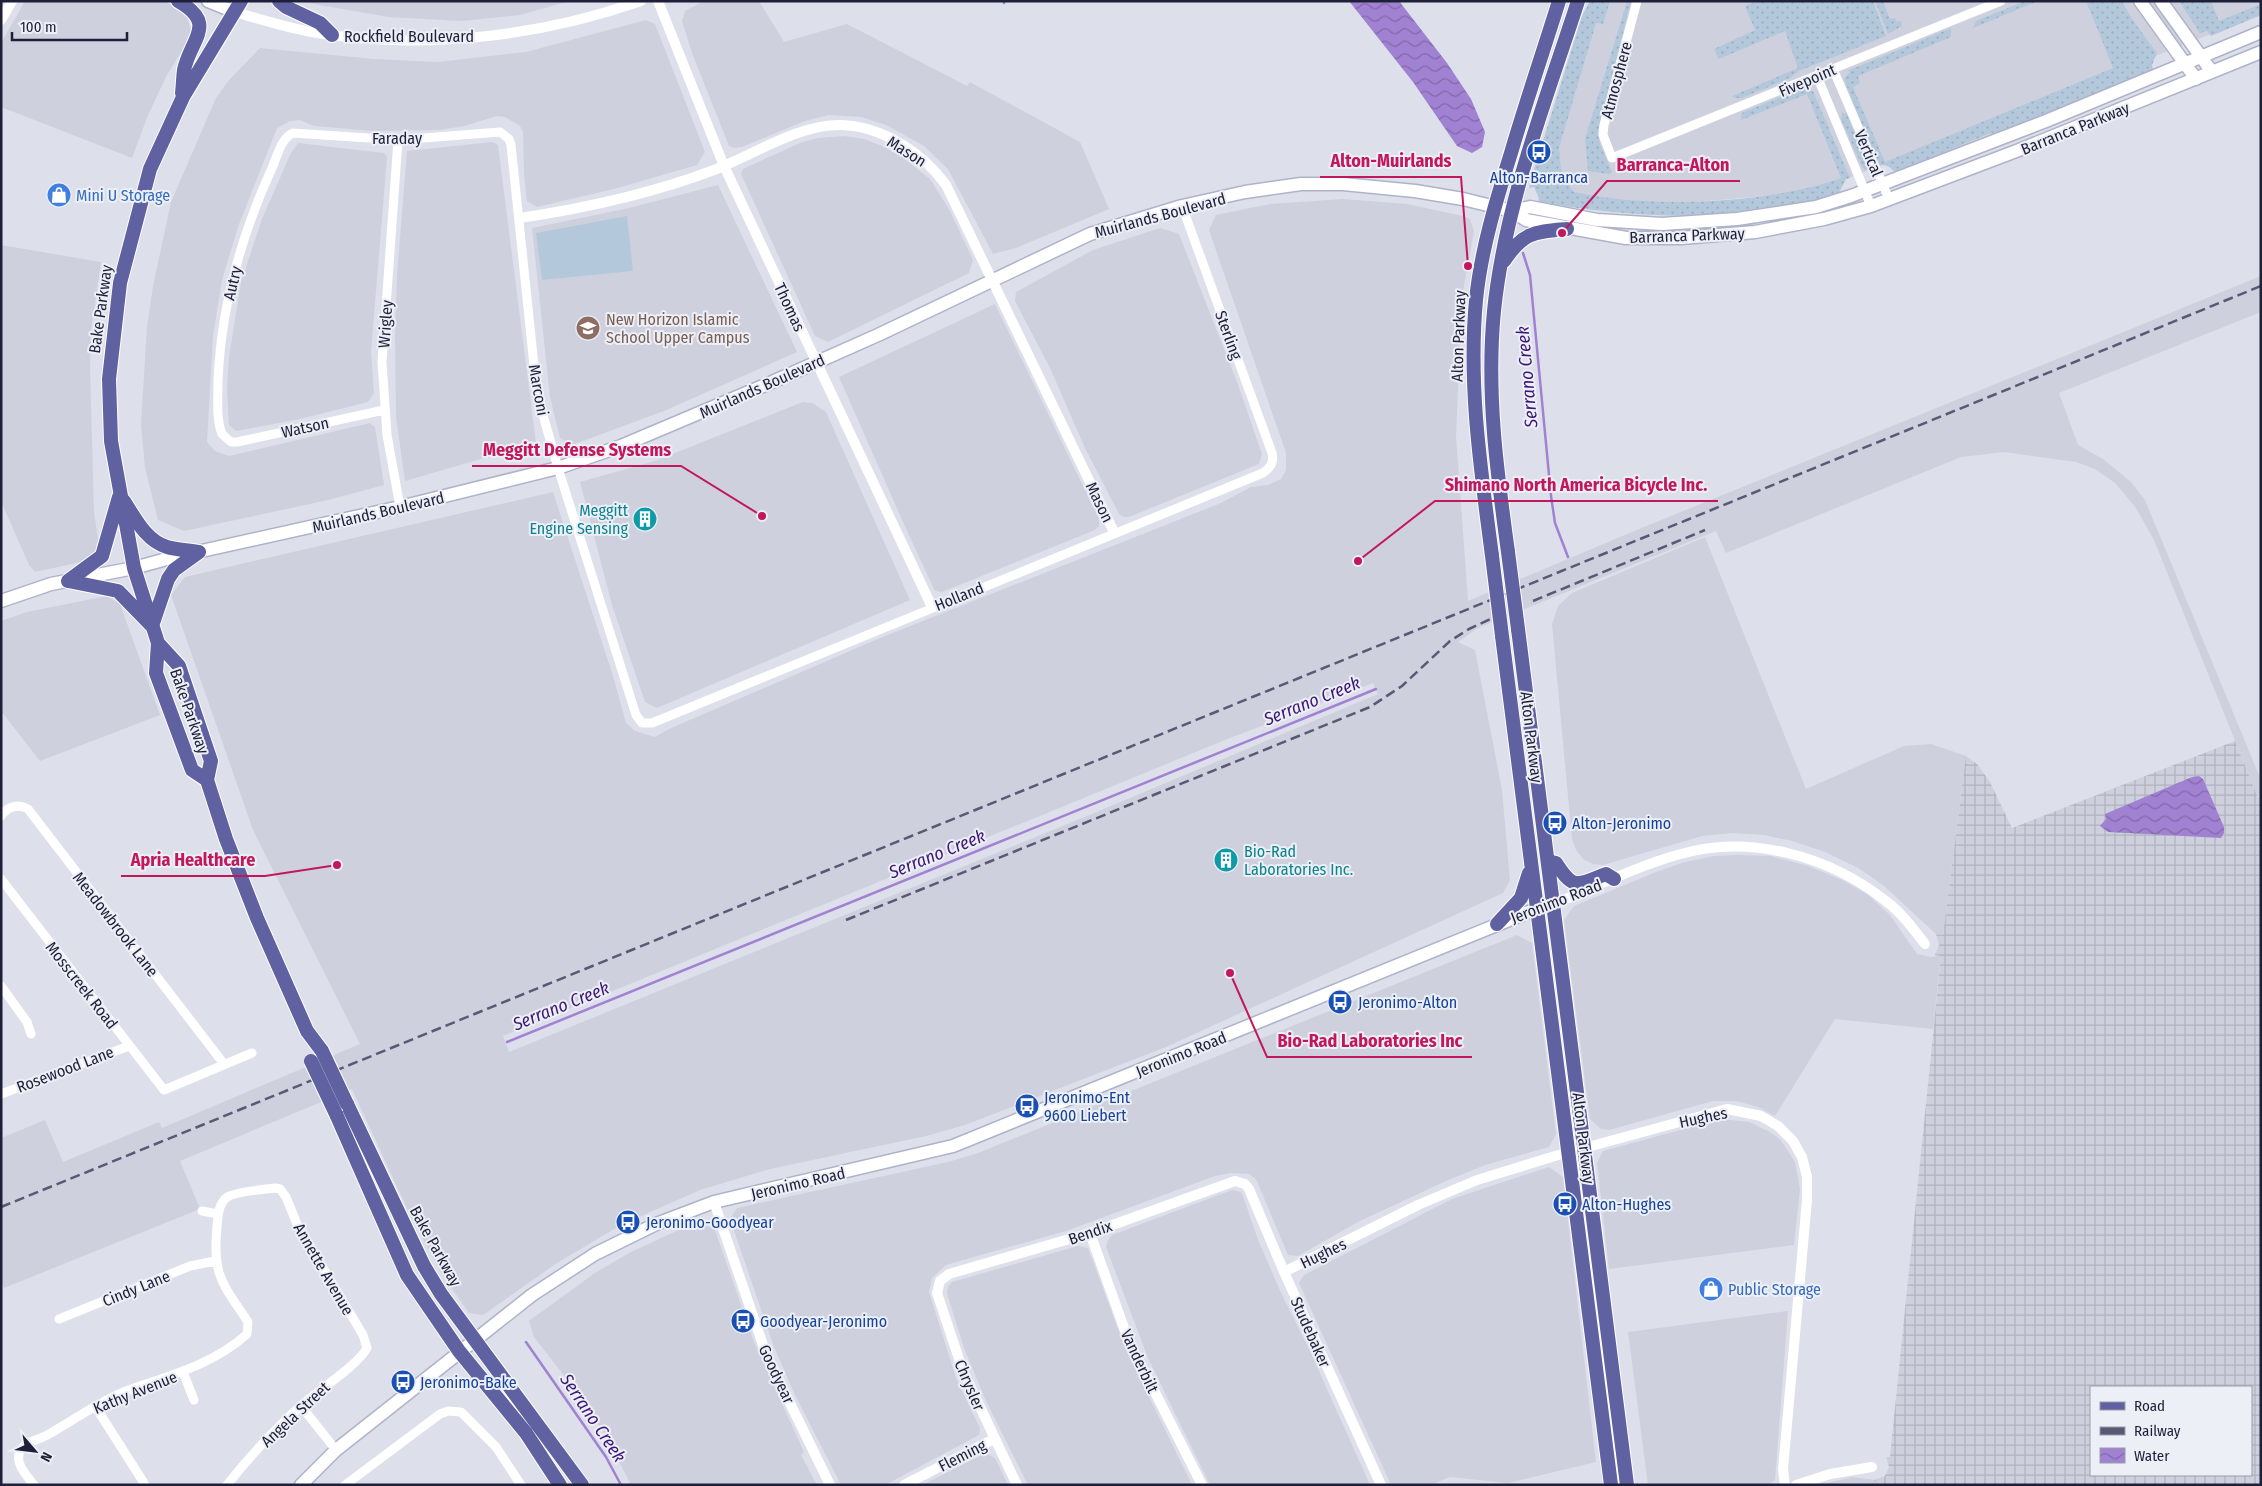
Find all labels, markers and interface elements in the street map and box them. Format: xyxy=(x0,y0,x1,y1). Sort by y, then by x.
scale bar xyxy=(12,10,128,42)
text: 100 m xyxy=(20,18,57,36)
street label: Rockfield Boulevard xyxy=(344,27,474,46)
street label: Atmosphere xyxy=(1597,39,1636,121)
street label: Fivepoint xyxy=(1776,60,1839,101)
street label: Barranca Parkway xyxy=(2018,98,2133,159)
street label: Vertical xyxy=(1850,127,1887,180)
street label: Faraday xyxy=(372,129,423,148)
street label: Mason xyxy=(884,132,930,171)
bus stop icon: Alton-Barranca xyxy=(1526,139,1552,165)
callout: Alton-Muirlands xyxy=(1320,144,1461,177)
callout: Barranca-Alton xyxy=(1607,148,1740,181)
text: Alton-Muirlands xyxy=(1330,150,1452,172)
text: Barranca-Alton xyxy=(1617,154,1729,176)
place label: Alton-Barranca xyxy=(1490,168,1588,187)
shop icon: Mini U Storage xyxy=(46,182,72,208)
place label: Mini U Storage xyxy=(76,186,170,205)
street label: Muirlands Boulevard xyxy=(1093,189,1228,242)
street label: Barranca Parkway xyxy=(1629,224,1746,247)
street label: Bake Parkway xyxy=(85,263,116,354)
street label: Autry xyxy=(219,263,246,302)
street label: Thomas xyxy=(770,280,809,335)
street label: Alton Parkway xyxy=(1447,289,1470,382)
street label: Wrigley xyxy=(374,298,397,349)
street label: Sterling xyxy=(1211,308,1246,363)
place label: New Horizon Islamic School Upper Campus xyxy=(606,310,750,347)
school or university icon: New Horizon Islamic School Upper Campus xyxy=(575,315,601,341)
water label: Serrano Creek xyxy=(1512,325,1542,430)
street label: Muirlands Boulevard xyxy=(697,350,828,423)
street label: Marconi xyxy=(525,363,552,417)
street label: Watson xyxy=(280,413,331,442)
callout: Meggitt Defense Systems xyxy=(472,433,681,466)
text: Meggitt Defense Systems xyxy=(483,439,671,461)
callout: Shimano North America Bicycle Inc. xyxy=(1435,468,1718,501)
text: Shimano North America Bicycle Inc. xyxy=(1445,474,1707,496)
street label: Mason xyxy=(1082,479,1117,526)
street label: Muirlands Boulevard xyxy=(310,488,446,537)
place label: Meggitt Engine Sensing xyxy=(529,501,629,538)
building icon: Meggitt Engine Sensing xyxy=(632,506,658,532)
street label: Holland xyxy=(932,578,987,615)
street label: Bake Parkway xyxy=(166,666,213,757)
water label: Serrano Creek xyxy=(1260,672,1364,731)
street label: Alton Parkway xyxy=(1516,690,1547,785)
bus stop icon: Alton-Jeronimo xyxy=(1542,810,1568,836)
place label: Alton-Jeronimo xyxy=(1572,814,1671,833)
water label: Serrano Creek xyxy=(885,825,989,884)
place label: Bio-Rad Laboratories Inc. xyxy=(1244,842,1353,879)
callout: Apria Healthcare xyxy=(121,843,265,876)
building icon: Bio-Rad Laboratories Inc. xyxy=(1213,847,1239,873)
text: Apria Healthcare xyxy=(130,849,255,871)
street label: Meadowbrook Lane xyxy=(69,868,162,980)
street label: Jeronimo Road xyxy=(1508,875,1604,928)
street label: Mosscreek Road xyxy=(42,938,122,1033)
water label: Serrano Creek xyxy=(509,977,613,1036)
bus stop icon: Jeronimo-Alton xyxy=(1327,989,1353,1015)
place label: Jeronimo-Alton xyxy=(1358,993,1457,1012)
callout: Bio-Rad Laboratories Inc xyxy=(1267,1024,1472,1057)
street label: Jeronimo Road xyxy=(1133,1028,1229,1081)
text: Bio-Rad Laboratories Inc xyxy=(1278,1030,1463,1052)
street label: Rosewood Lane xyxy=(14,1042,116,1097)
place label: Jeronimo-Ent 9600 Liebert xyxy=(1044,1088,1131,1125)
street label: Alton Parkway xyxy=(1568,1091,1599,1186)
bus stop icon: Jeronimo-Ent 9600 Liebert xyxy=(1014,1093,1040,1119)
street label: Hughes xyxy=(1677,1103,1729,1132)
street label: Jeronimo Road xyxy=(749,1163,847,1204)
bus stop icon: Alton-Hughes xyxy=(1552,1191,1578,1217)
place label: Alton-Hughes xyxy=(1582,1195,1671,1214)
street label: Bake Parkway xyxy=(406,1203,466,1291)
bus stop icon: Jeronimo-Goodyear xyxy=(615,1209,641,1235)
place label: Jeronimo-Goodyear xyxy=(646,1213,774,1232)
street label: Bendix xyxy=(1066,1216,1114,1249)
street label: Annette Avenue xyxy=(290,1220,358,1319)
street label: Hughes xyxy=(1297,1234,1349,1273)
street label: Cindy Lane xyxy=(100,1266,173,1311)
shop icon: Public Storage xyxy=(1698,1276,1724,1302)
place label: Public Storage xyxy=(1728,1280,1821,1299)
street label: Studebaker xyxy=(1287,1294,1335,1371)
bus stop icon: Goodyear-Jeronimo xyxy=(730,1308,756,1334)
place label: Goodyear-Jeronimo xyxy=(760,1312,887,1331)
street label: Vanderbilt xyxy=(1117,1326,1163,1397)
street label: Goodyear xyxy=(755,1342,799,1407)
street label: Chrysler xyxy=(950,1357,989,1414)
street label: Kathy Avenue xyxy=(90,1367,180,1418)
bus stop icon: Jeronimo-Bake xyxy=(390,1369,416,1395)
water label: Serrano Creek xyxy=(555,1369,631,1467)
place label: Jeronimo-Bake xyxy=(420,1373,517,1392)
street label: Angela Street xyxy=(257,1377,334,1451)
legend xyxy=(2090,1386,2252,1476)
text: Road xyxy=(2134,1397,2165,1415)
text: Railway xyxy=(2134,1422,2181,1440)
north arrow xyxy=(10,1426,60,1476)
street label: Fleming xyxy=(935,1435,990,1476)
text: Water xyxy=(2134,1447,2170,1465)
text: N xyxy=(37,1449,56,1465)

